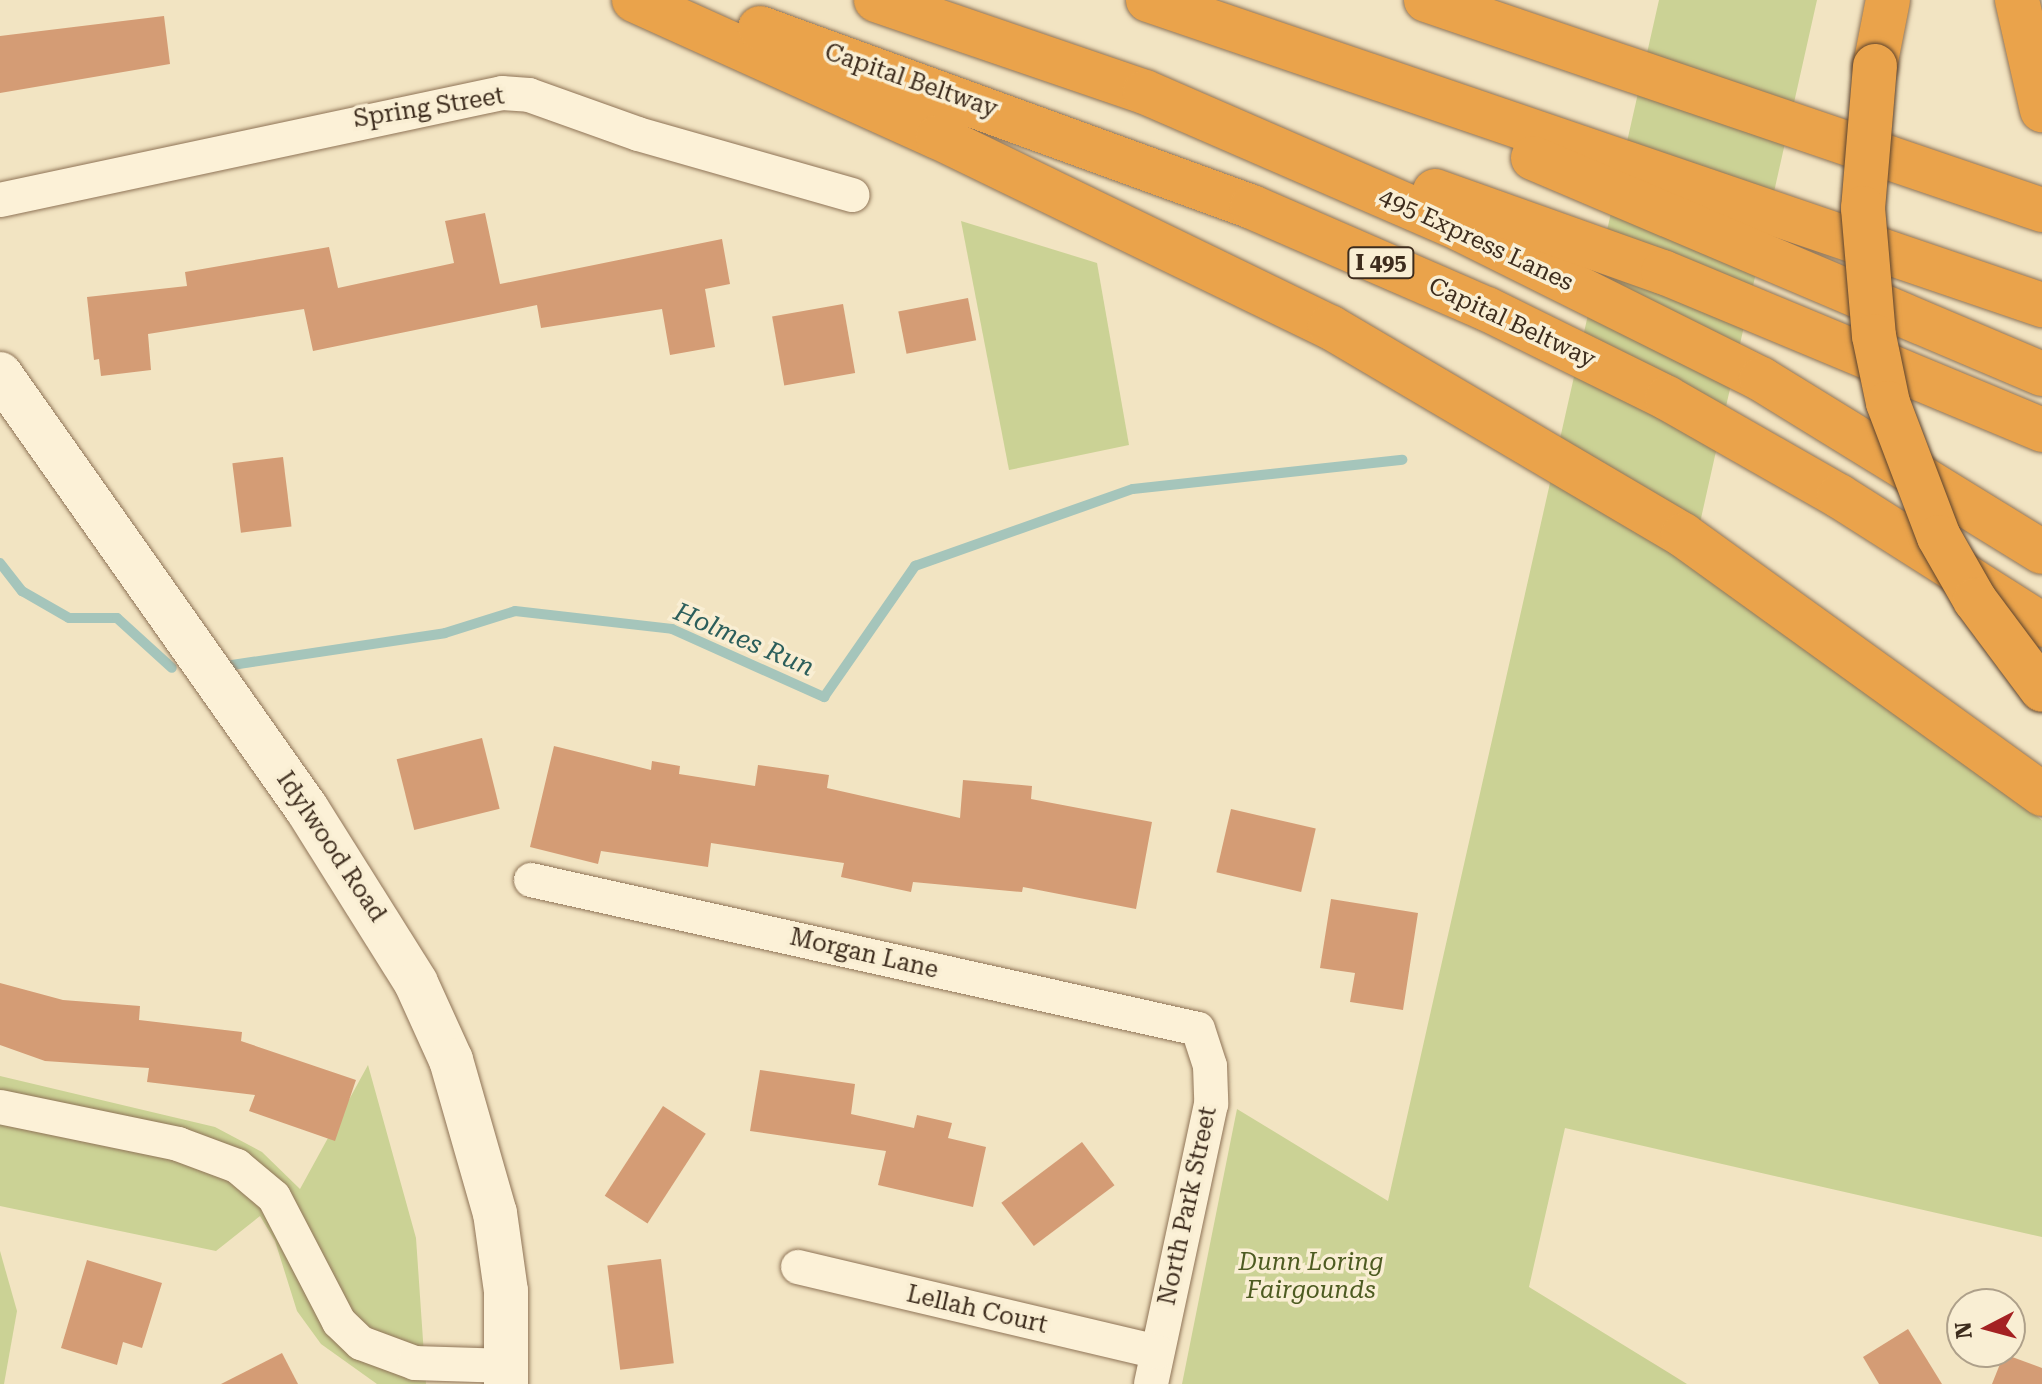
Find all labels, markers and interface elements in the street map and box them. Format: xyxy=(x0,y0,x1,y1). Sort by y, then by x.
street label: Capital Beltway xyxy=(821,38,1001,124)
street label: Spring Street xyxy=(352,82,506,134)
street label: 495 Express Lanes xyxy=(1374,182,1578,298)
road number: I 495 xyxy=(1347,245,1415,281)
street label: Capital Beltway xyxy=(1424,272,1600,374)
water label: Holmes Run xyxy=(669,597,819,683)
street label: Idylwood Road xyxy=(270,766,392,928)
street label: Morgan Lane xyxy=(787,923,941,985)
street label: North Park Street xyxy=(1153,1104,1223,1308)
park label: Dunn Loring Fairgounds xyxy=(1238,1249,1384,1305)
street label: Lellah Court xyxy=(904,1280,1050,1340)
north arrow xyxy=(1946,1288,2026,1368)
text: N xyxy=(1950,1321,1977,1340)

